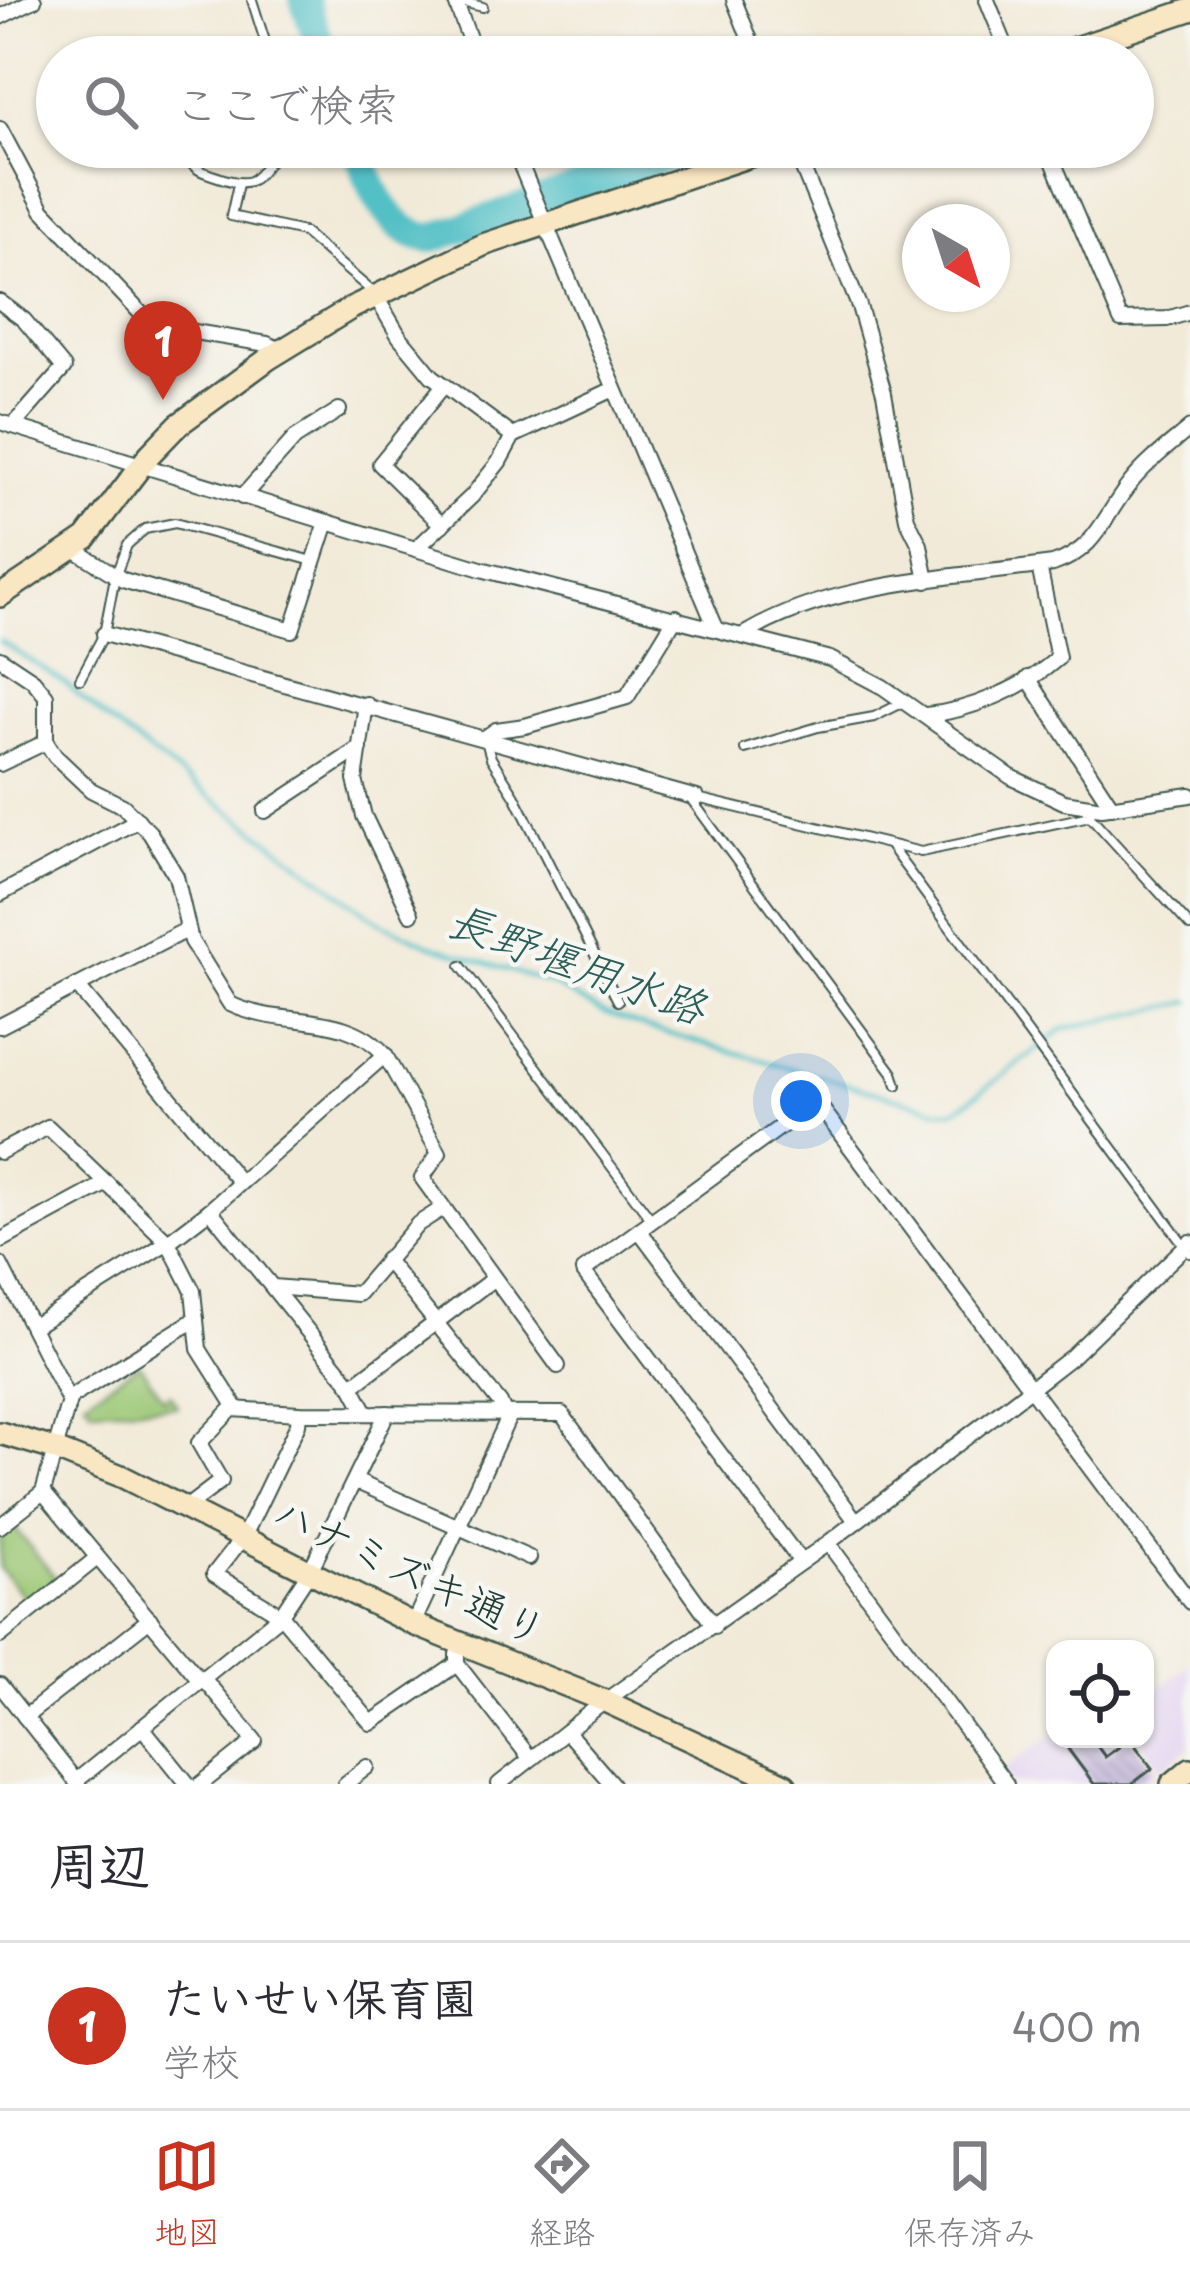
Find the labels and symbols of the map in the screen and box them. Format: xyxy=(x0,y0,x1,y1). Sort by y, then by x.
north arrow xyxy=(902,204,1010,312)
pin: 1 xyxy=(124,301,202,400)
water label: 長野堰用水路 xyxy=(440,883,719,1040)
your location xyxy=(771,1071,831,1131)
street label: ハナミズキ通り xyxy=(264,1478,558,1660)

